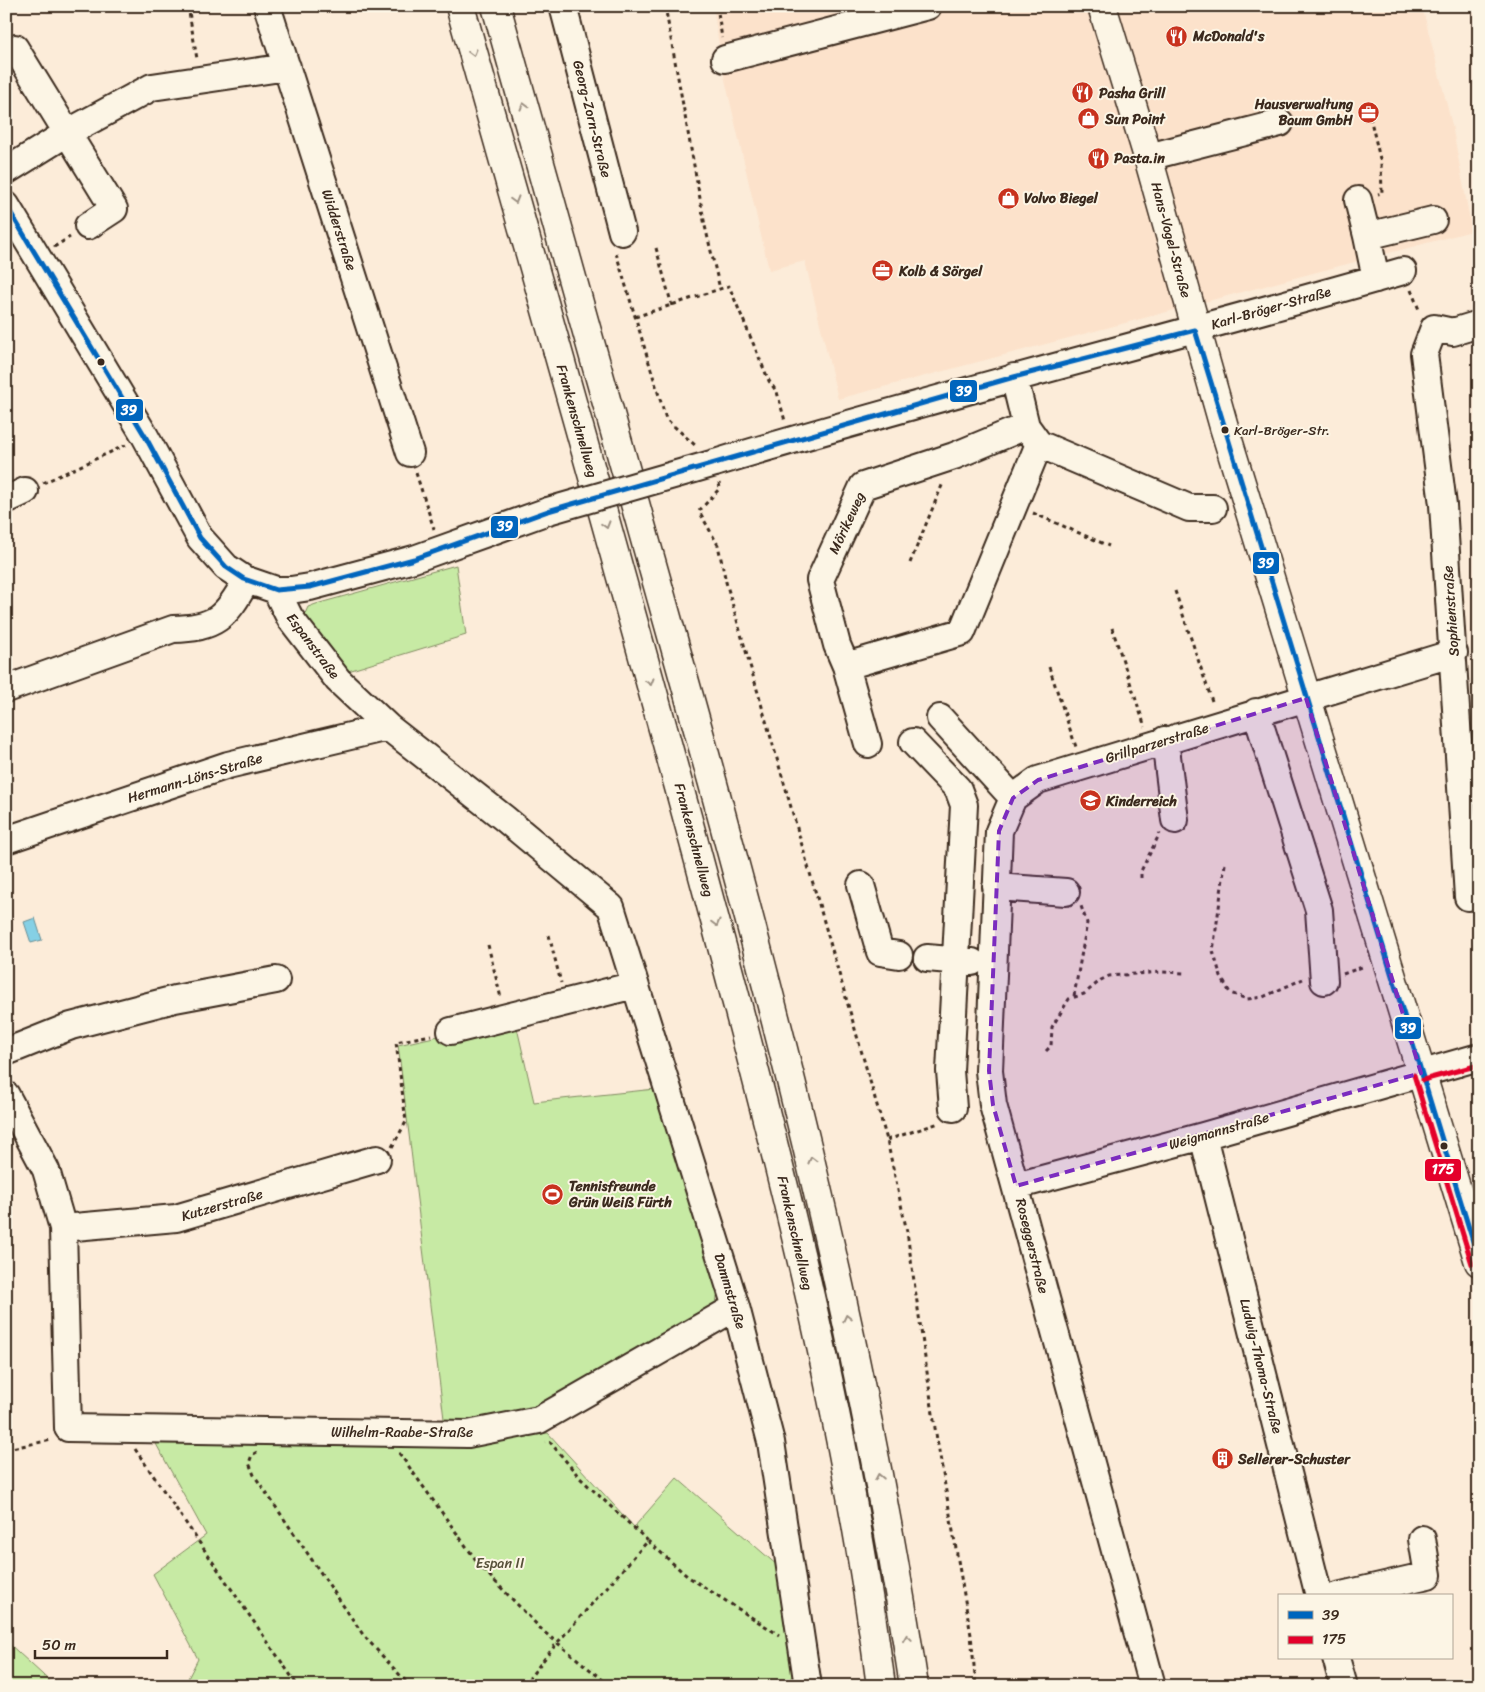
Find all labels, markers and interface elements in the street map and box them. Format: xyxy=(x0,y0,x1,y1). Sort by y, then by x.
restaurant icon: McDonald's xyxy=(1165,24,1189,48)
place label: McDonald's xyxy=(1192,24,1265,49)
one-way arrow xyxy=(467,49,478,58)
street label: Georg-Zorn-Straße xyxy=(565,58,619,180)
restaurant icon: Pasha Grill xyxy=(1071,81,1095,105)
place label: Pasha Grill xyxy=(1099,81,1166,106)
place label: Hausverwaltung Baum GmbH xyxy=(1254,92,1354,133)
office icon: Hausverwaltung Baum GmbH xyxy=(1357,100,1381,124)
one-way arrow xyxy=(520,103,530,111)
shop icon: Sun Point xyxy=(1077,107,1101,131)
place label: Sun Point xyxy=(1104,107,1166,132)
restaurant icon: Pasta.in xyxy=(1086,146,1110,170)
place label: Pasta.in xyxy=(1114,146,1165,171)
street label: Hans-Vogel-Straße xyxy=(1144,179,1198,301)
street label: Widderstraße xyxy=(314,186,364,274)
shop icon: Volvo Biegel xyxy=(996,186,1020,210)
place label: Volvo Biegel xyxy=(1024,186,1099,211)
one-way arrow xyxy=(509,196,519,204)
office icon: Kolb & Sörgel xyxy=(871,259,895,283)
place label: Kolb & Sörgel xyxy=(898,259,983,284)
street label: Karl-Bröger-Straße xyxy=(1208,279,1334,337)
unlabelled marker xyxy=(96,357,106,367)
street label: Frankenschnellweg xyxy=(549,361,605,481)
line badge: 39 xyxy=(949,379,978,403)
text: 39 xyxy=(955,379,973,404)
line badge: 39 xyxy=(115,398,144,422)
text: 39 xyxy=(120,398,138,423)
place label: Karl-Bröger-Str. xyxy=(1234,419,1330,442)
marker: Karl-Bröger-Str. xyxy=(1220,425,1230,435)
street label: Mörikeweg xyxy=(822,488,872,558)
text: 39 xyxy=(496,514,514,539)
line badge: 39 xyxy=(490,515,519,539)
one-way arrow xyxy=(600,521,611,530)
line badge: 39 xyxy=(1252,551,1280,575)
text: 39 xyxy=(1257,551,1275,576)
street label: Sophienstraße xyxy=(1435,565,1467,657)
street label: Espanstraße xyxy=(280,607,347,685)
one-way arrow xyxy=(645,677,655,685)
street label: Grillparzerstraße xyxy=(1102,715,1212,771)
street label: Hermann-Löns-Straße xyxy=(124,746,266,810)
street label: Frankenschnellweg xyxy=(667,780,721,900)
school or university icon: Kinderreich xyxy=(1078,789,1102,813)
place label: Kinderreich xyxy=(1105,789,1178,814)
one-way arrow xyxy=(710,918,721,927)
line badge: 39 xyxy=(1394,1016,1422,1040)
text: 39 xyxy=(1399,1016,1417,1041)
street label: Weigmannstraße xyxy=(1166,1105,1272,1157)
unlabelled marker xyxy=(1439,1141,1449,1151)
one-way arrow xyxy=(807,1155,818,1164)
text: 175 xyxy=(1432,1157,1455,1182)
line badge: 175 xyxy=(1424,1158,1462,1182)
street label: Frankenschnellweg xyxy=(770,1173,820,1293)
place label: Tennisfreunde Grün Weiß Fürth xyxy=(568,1174,672,1215)
street label: Kutzerstraße xyxy=(178,1181,266,1229)
sports icon: Tennisfreunde Grün Weiß Fürth xyxy=(541,1182,565,1206)
street label: Roseggerstraße xyxy=(1008,1196,1056,1296)
street label: Dammstraße xyxy=(707,1250,753,1332)
street label: Ludwig-Thoma-Straße xyxy=(1232,1296,1290,1436)
one-way arrow xyxy=(842,1314,853,1323)
street label: Wilhelm-Raabe-Straße xyxy=(331,1420,473,1445)
building icon: Sellerer-Schuster xyxy=(1210,1447,1234,1471)
place label: Sellerer-Schuster xyxy=(1237,1447,1351,1472)
one-way arrow xyxy=(875,1473,885,1482)
park label: Espan II xyxy=(476,1551,525,1576)
legend xyxy=(1278,1594,1452,1660)
text: 39 xyxy=(1322,1602,1339,1628)
text: 175 xyxy=(1322,1626,1346,1652)
scale bar xyxy=(35,1627,168,1659)
text: 50 m xyxy=(42,1632,77,1658)
one-way arrow xyxy=(902,1633,912,1642)

